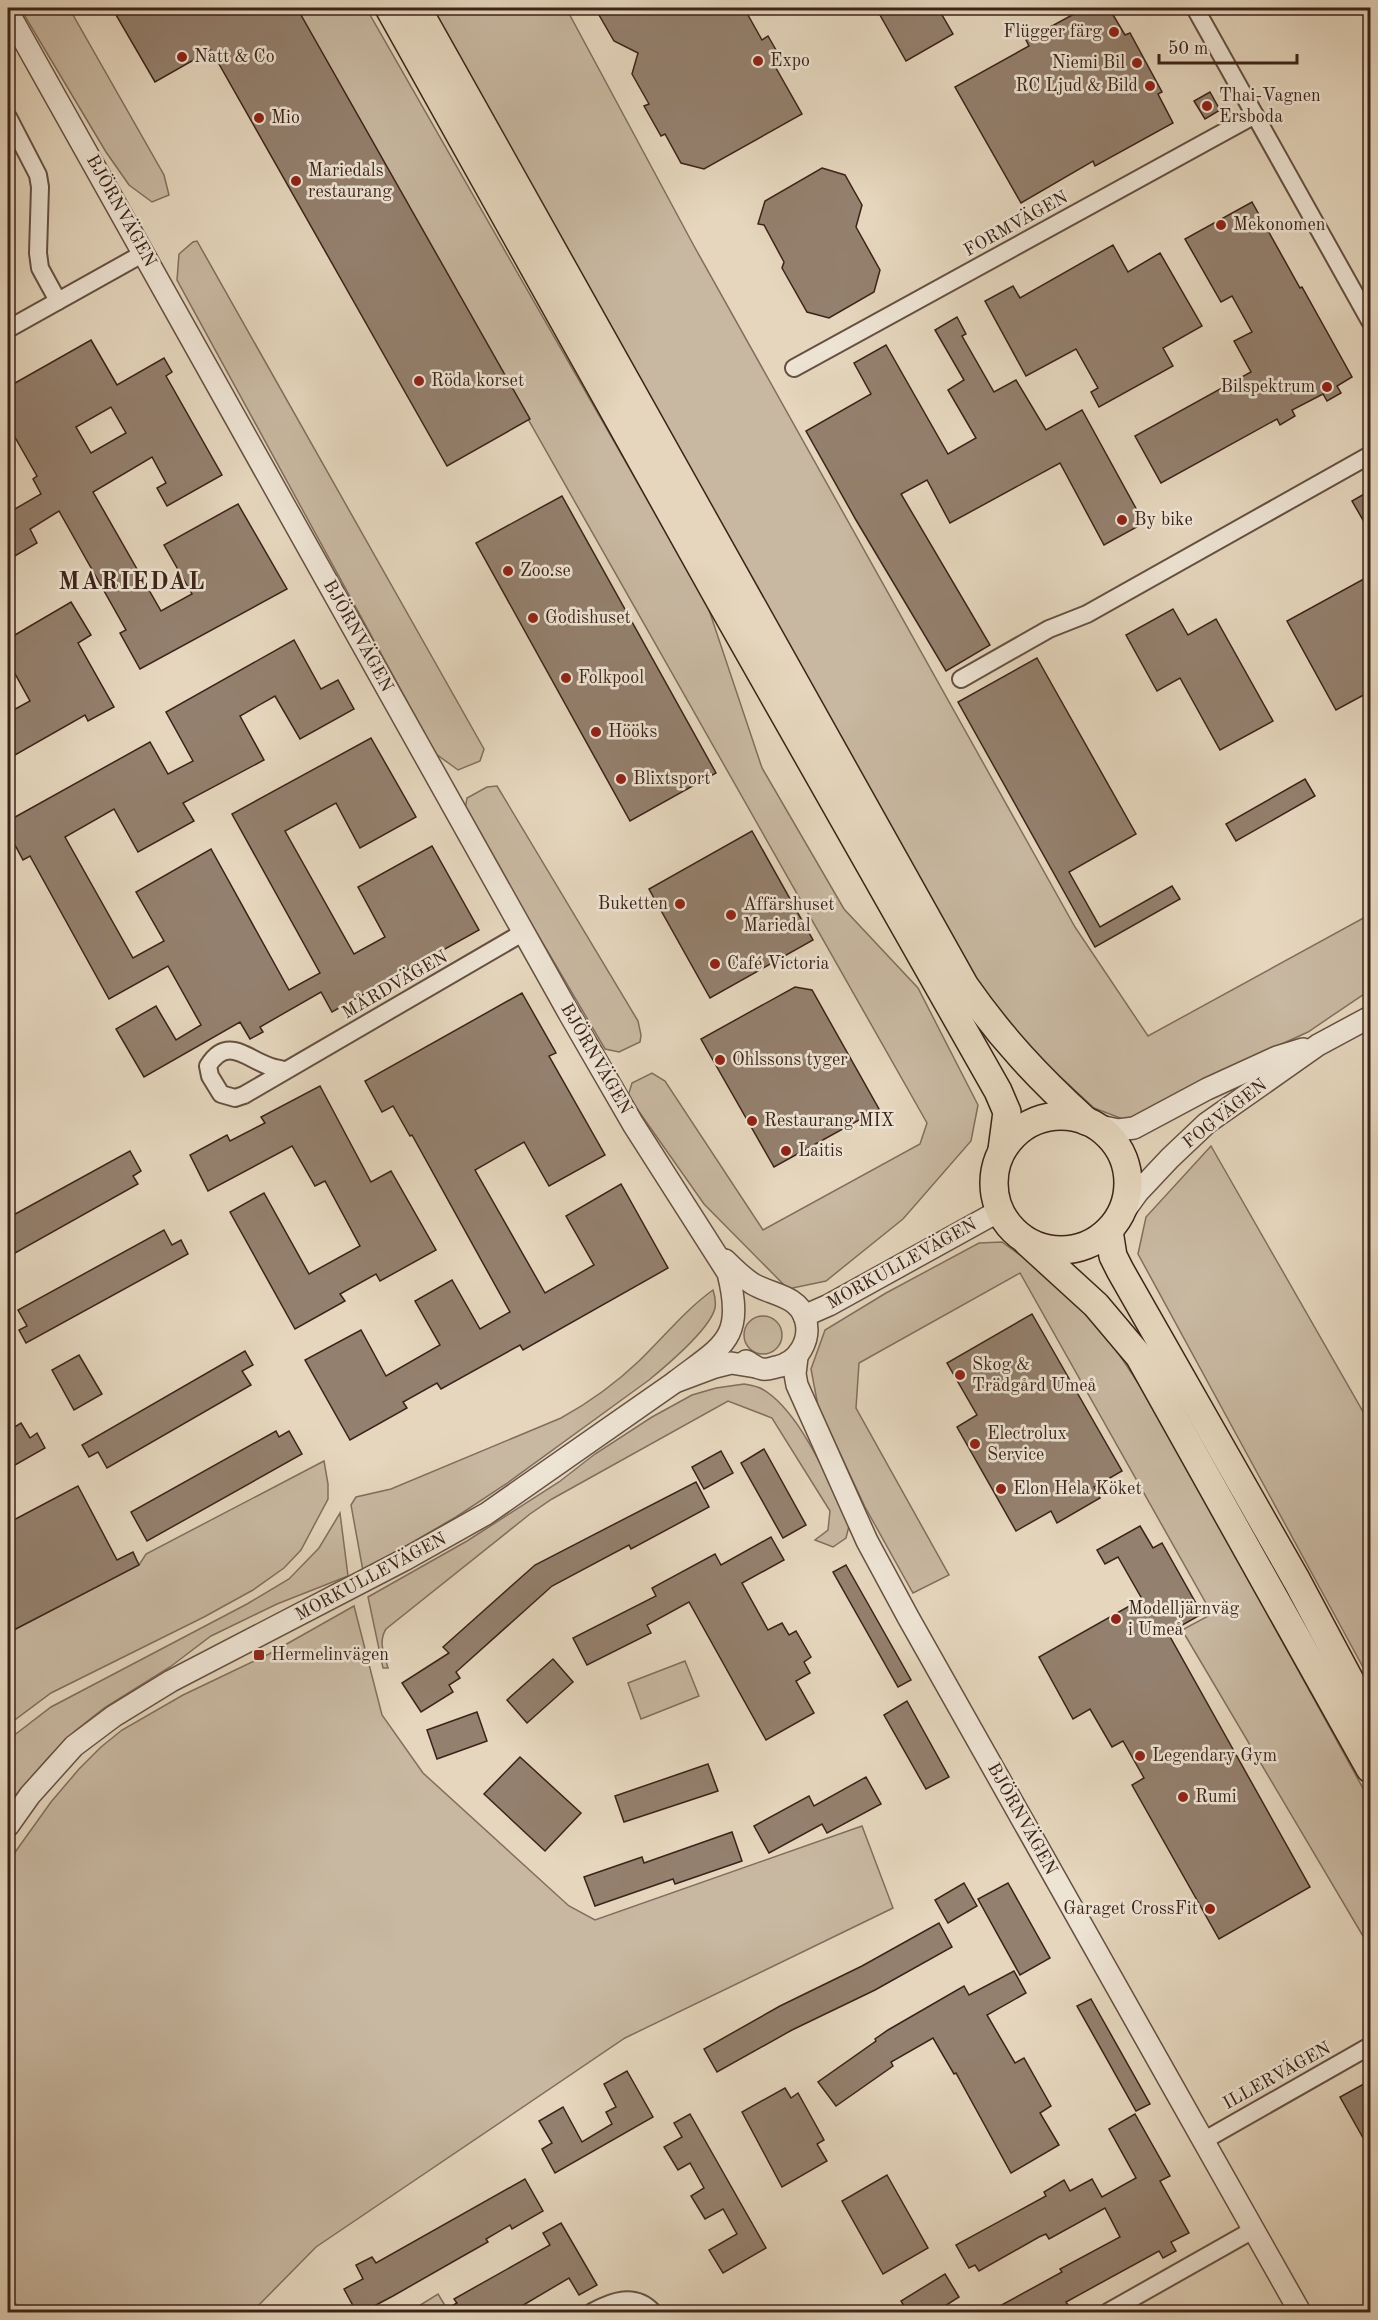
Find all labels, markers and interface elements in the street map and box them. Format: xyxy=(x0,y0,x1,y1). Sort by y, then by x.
place label: Flügger färg xyxy=(1003,23,1102,41)
marker: Flügger färg xyxy=(1107,25,1121,39)
scale bar xyxy=(1159,27,1297,65)
text: 50 m xyxy=(1168,40,1208,58)
place label: Natt & Co xyxy=(194,48,275,66)
marker: Natt & Co xyxy=(175,50,189,64)
place label: Expo xyxy=(770,52,810,70)
marker: Expo xyxy=(751,54,765,68)
place label: Niemi Bil xyxy=(1052,54,1125,72)
marker: Niemi Bil xyxy=(1130,56,1144,70)
place label: RC Ljud & Bild xyxy=(1015,77,1138,95)
marker: RC Ljud & Bild xyxy=(1143,79,1157,93)
place label: Thai-Vagnen Ersboda xyxy=(1219,87,1321,126)
marker: Thai-Vagnen Ersboda xyxy=(1200,99,1214,113)
place label: Mio xyxy=(271,109,300,127)
marker: Mio xyxy=(252,111,266,125)
street label: BJÖRNVÄGEN xyxy=(83,150,163,270)
place label: Mariedals restaurang xyxy=(308,162,392,201)
marker: Mariedals restaurang xyxy=(289,174,303,188)
street label: FORMVÄGEN xyxy=(959,185,1071,260)
place label: Mekonomen xyxy=(1233,216,1326,234)
marker: Mekonomen xyxy=(1214,218,1228,232)
place label: Röda korset xyxy=(431,372,524,390)
marker: Röda korset xyxy=(412,374,426,388)
place label: Bilspektrum xyxy=(1221,378,1315,396)
marker: Bilspektrum xyxy=(1320,380,1334,394)
place label: By bike xyxy=(1134,511,1193,529)
marker: By bike xyxy=(1115,513,1129,527)
place label: Zoo.se xyxy=(520,562,571,580)
marker: Zoo.se xyxy=(501,564,515,578)
district label: MARIEDAL xyxy=(58,571,206,595)
street label: BJÖRNVÄGEN xyxy=(320,575,400,695)
place label: Godishuset xyxy=(545,609,631,627)
marker: Godishuset xyxy=(526,611,540,625)
place label: Folkpool xyxy=(578,669,644,687)
marker: Folkpool xyxy=(559,671,573,685)
place label: Hööks xyxy=(608,723,657,741)
marker: Hööks xyxy=(589,725,603,739)
place label: Blixtsport xyxy=(633,770,711,788)
marker: Blixtsport xyxy=(614,772,628,786)
place label: Buketten xyxy=(598,895,668,913)
place label: Affärshuset Mariedal xyxy=(743,896,835,935)
marker: Buketten xyxy=(673,897,687,911)
marker: Affärshuset Mariedal xyxy=(724,908,738,922)
street label: MÅRDVÄGEN xyxy=(337,943,451,1022)
place label: Café Victoria xyxy=(727,955,829,973)
marker: Café Victoria xyxy=(708,957,722,971)
street label: BJÖRNVÄGEN xyxy=(557,998,639,1118)
place label: Ohlssons tyger xyxy=(732,1051,848,1069)
marker: Ohlssons tyger xyxy=(713,1053,727,1067)
street label: FOGVÄGEN xyxy=(1178,1073,1271,1152)
place label: Restaurang MIX xyxy=(764,1112,895,1130)
marker: Restaurang MIX xyxy=(745,1114,759,1128)
place label: Laitis xyxy=(798,1142,843,1160)
marker: Laitis xyxy=(779,1144,793,1158)
street label: MORKULLEVÄGEN xyxy=(823,1213,980,1313)
place label: Skog & Trädgård Umeå xyxy=(972,1356,1097,1395)
marker: Skog & Trädgård Umeå xyxy=(953,1368,967,1382)
place label: Electrolux Service xyxy=(987,1425,1067,1464)
marker: Electrolux Service xyxy=(968,1437,982,1451)
place label: Elon Hela Köket xyxy=(1013,1480,1142,1498)
marker: Elon Hela Köket xyxy=(994,1482,1008,1496)
street label: MORKULLEVÄGEN xyxy=(291,1527,450,1624)
place label: Modelljärnväg i Umeå xyxy=(1128,1600,1240,1639)
marker: Modelljärnväg i Umeå xyxy=(1109,1612,1123,1626)
place label: Hermelinvägen xyxy=(271,1646,389,1664)
marker: Hermelinvägen xyxy=(252,1648,266,1662)
place label: Legendary Gym xyxy=(1152,1747,1277,1765)
marker: Legendary Gym xyxy=(1133,1749,1147,1763)
street label: BJÖRNVÄGEN xyxy=(984,1758,1064,1878)
place label: Rumi xyxy=(1195,1788,1237,1806)
marker: Rumi xyxy=(1176,1790,1190,1804)
place label: Garaget CrossFit xyxy=(1063,1900,1198,1918)
marker: Garaget CrossFit xyxy=(1203,1902,1217,1916)
street label: ILLERVÄGEN xyxy=(1219,2036,1334,2113)

